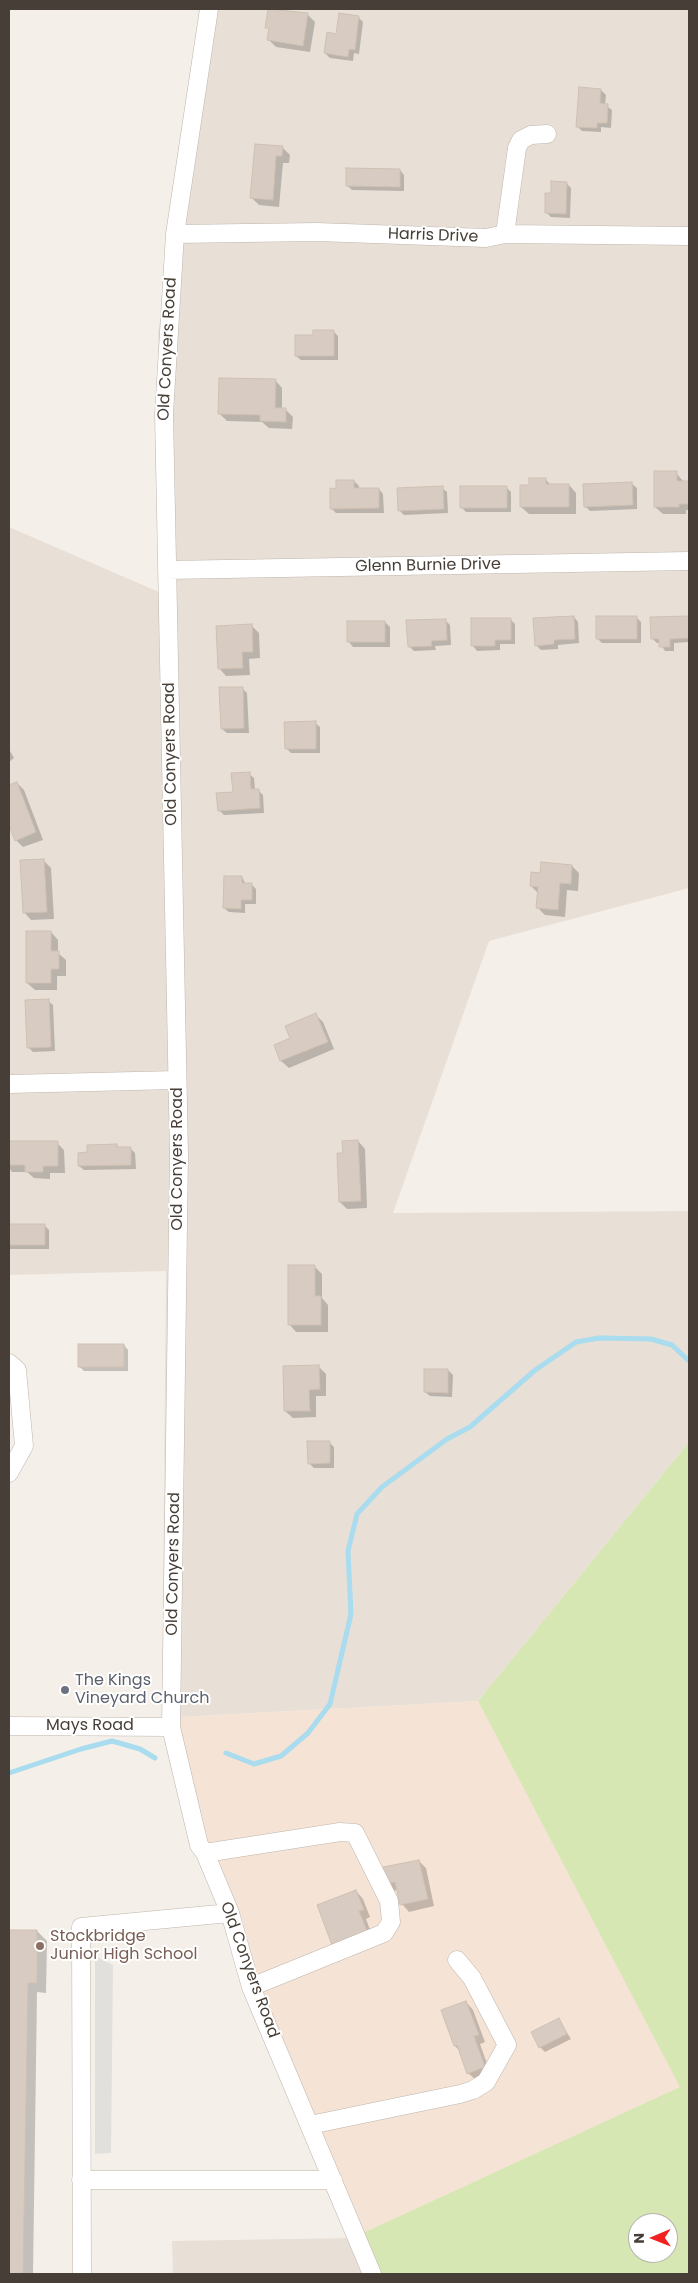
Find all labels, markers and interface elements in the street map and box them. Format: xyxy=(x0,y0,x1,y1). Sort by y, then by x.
street label: Harris Drive xyxy=(387,225,479,247)
street label: Old Conyers Road xyxy=(155,277,181,421)
street label: Glenn Burnie Drive xyxy=(355,555,501,577)
street label: Old Conyers Road xyxy=(160,682,182,826)
street label: Old Conyers Road xyxy=(168,1087,188,1231)
street label: Old Conyers Road xyxy=(163,1492,185,1636)
place label: The Kings Vineyard Church xyxy=(75,1671,210,1709)
marker: The Kings Vineyard Church xyxy=(59,1684,71,1696)
street label: Mays Road xyxy=(46,1716,134,1736)
street label: Old Conyers Road xyxy=(215,1899,283,2041)
place label: Stockbridge Junior High School xyxy=(50,1927,197,1965)
marker: Stockbridge Junior High School xyxy=(34,1940,46,1952)
north arrow xyxy=(628,2213,678,2263)
text: N xyxy=(629,2233,649,2244)

